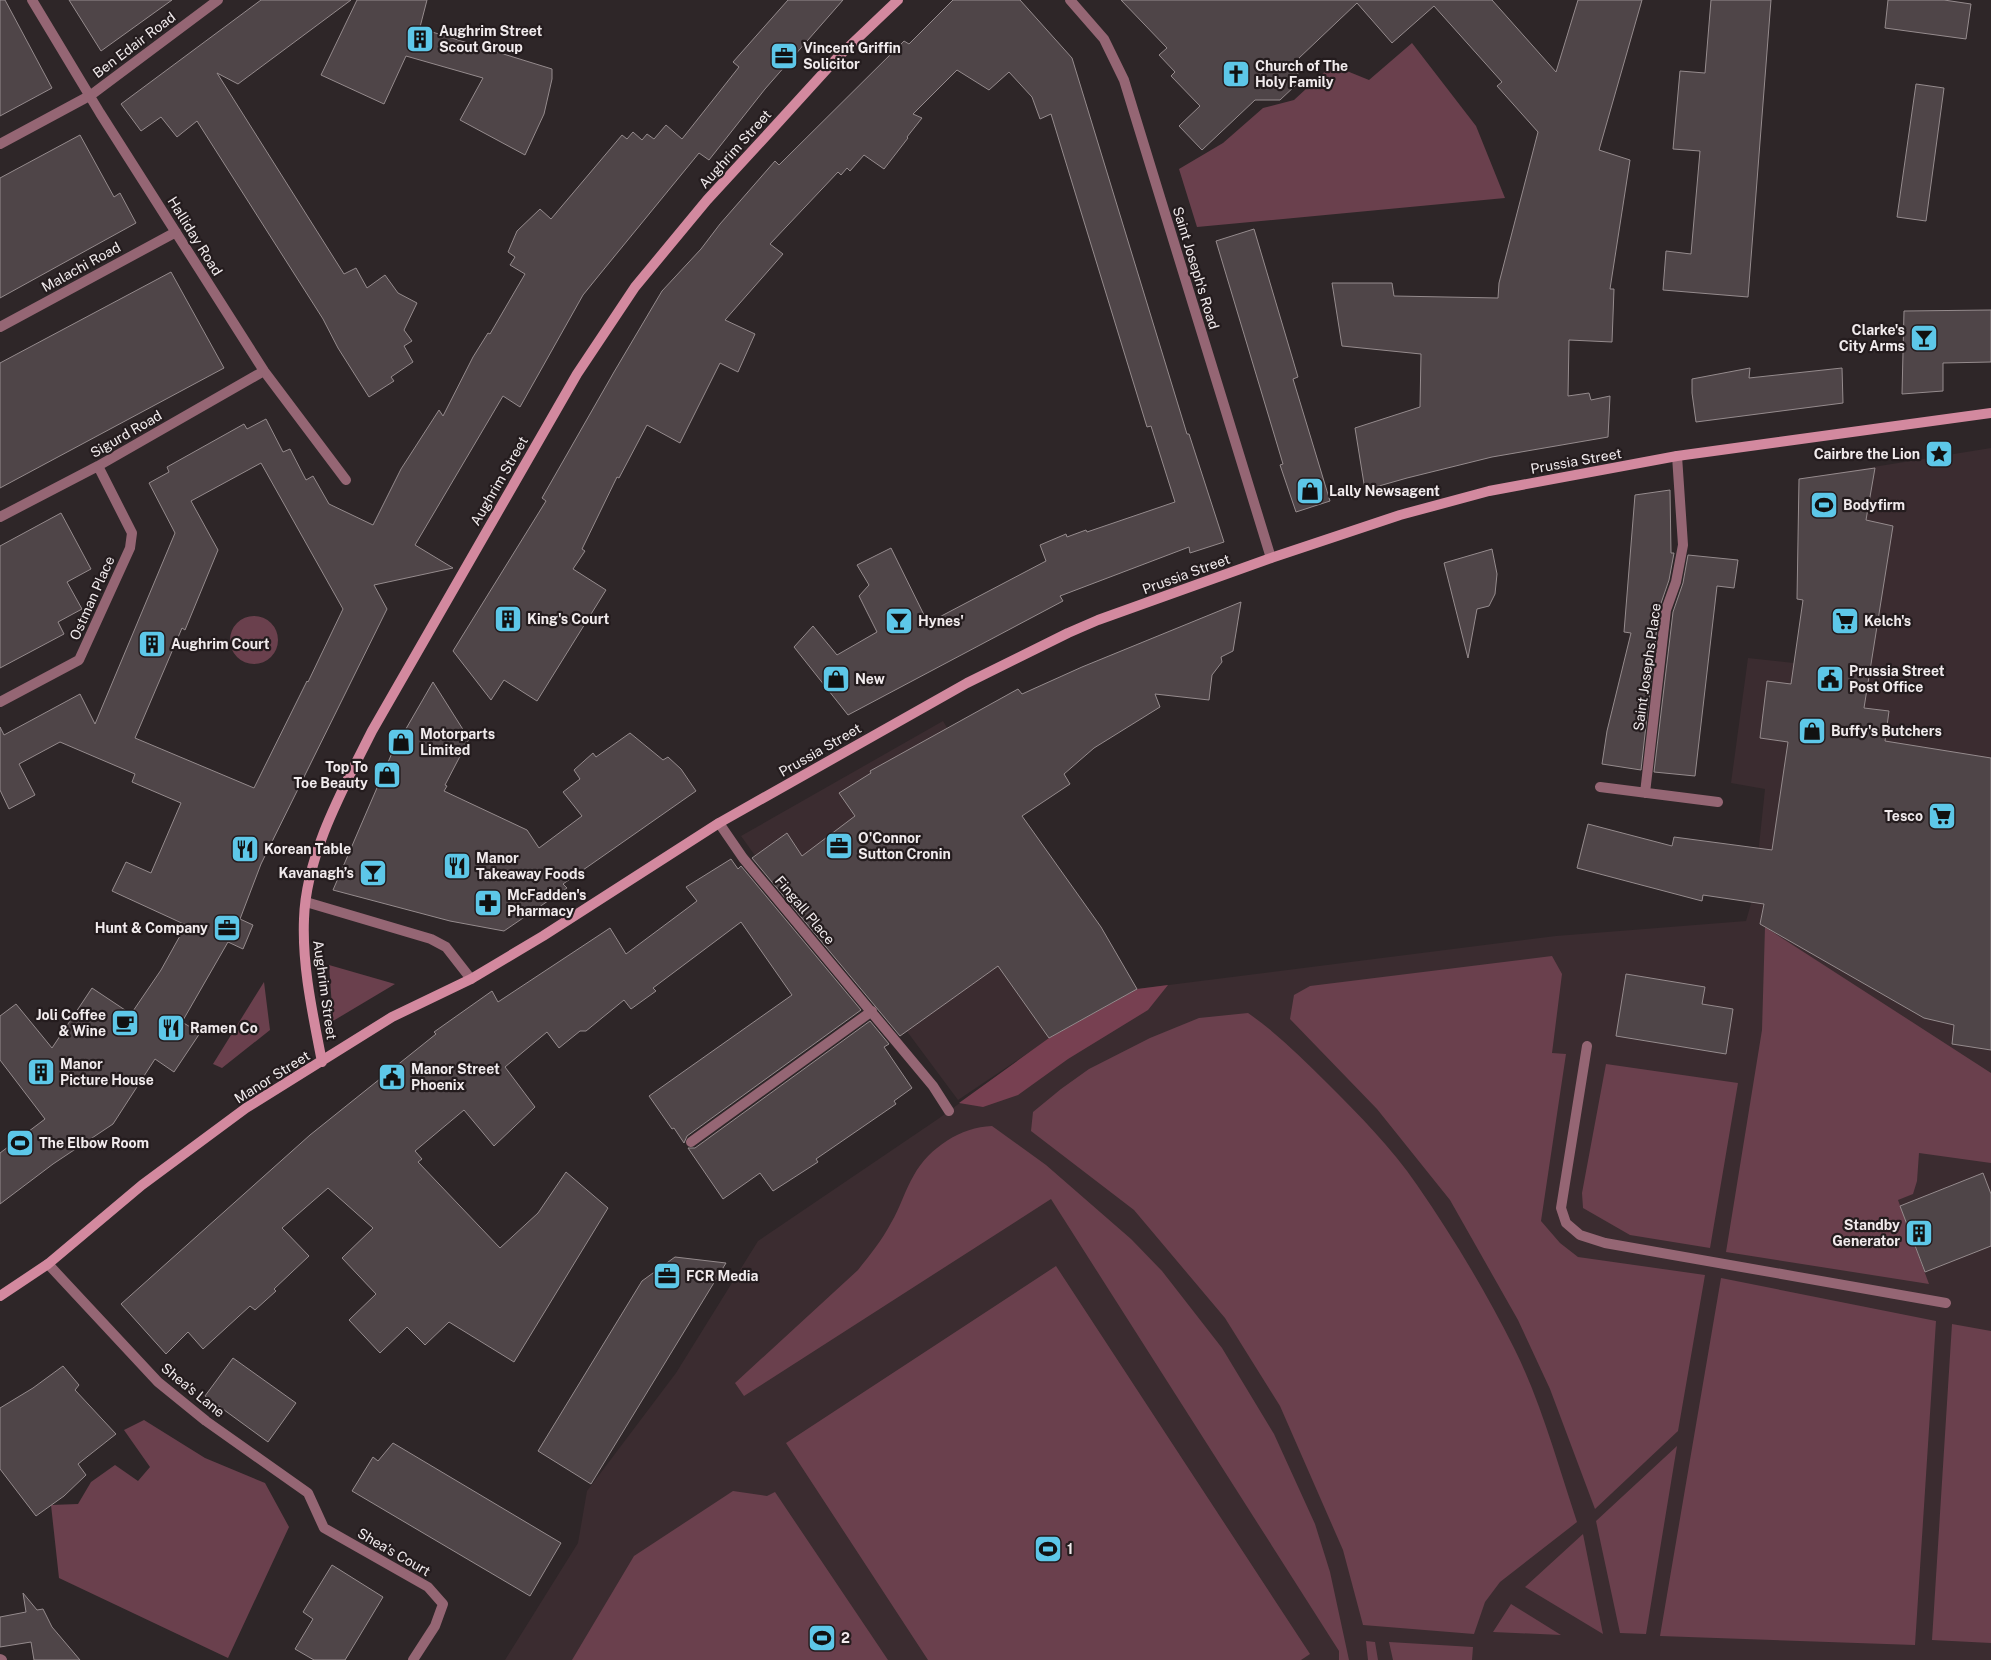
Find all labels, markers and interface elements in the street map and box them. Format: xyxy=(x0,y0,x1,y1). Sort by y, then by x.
street label: Ben Edair Road xyxy=(90,9,178,81)
place label: Aughrim Street Scout Group xyxy=(439,23,543,55)
building icon: Aughrim Street Scout Group xyxy=(405,24,435,54)
place label: Vincent Griffin Solicitor xyxy=(803,40,901,72)
office icon: Vincent Griffin Solicitor xyxy=(769,41,799,71)
place label: Church of The Holy Family xyxy=(1255,58,1348,90)
church icon: Church of The Holy Family xyxy=(1221,59,1251,89)
street label: Aughrim Street xyxy=(696,106,774,192)
street label: Halliday Road xyxy=(164,194,226,278)
street label: Saint Joseph's Road xyxy=(1170,205,1222,331)
street label: Malachi Road xyxy=(39,239,123,295)
place label: Clarke's City Arms xyxy=(1839,322,1905,354)
bar icon: Clarke's City Arms xyxy=(1909,323,1939,353)
street label: Sigurd Road xyxy=(87,407,165,461)
street label: Aughrim Street xyxy=(467,434,531,528)
place icon: Cairbre the Lion xyxy=(1924,439,1954,469)
street label: Prussia Street xyxy=(1529,445,1623,477)
place label: Cairbre the Lion xyxy=(1814,446,1920,462)
shop icon: Lally Newsagent xyxy=(1295,476,1325,506)
place label: Lally Newsagent xyxy=(1329,483,1440,499)
sports icon: Bodyfirm xyxy=(1809,490,1839,520)
place label: Bodyfirm xyxy=(1843,497,1905,513)
street label: Prussia Street xyxy=(1140,551,1232,597)
street label: Ostman Place xyxy=(66,553,118,642)
street label: Saint Josephs Place xyxy=(1630,602,1664,732)
building icon: King's Court xyxy=(493,604,523,634)
bar icon: Hynes' xyxy=(884,606,914,636)
supermarket icon: Kelch's xyxy=(1830,606,1860,636)
place label: King's Court xyxy=(527,611,609,627)
place label: Hynes' xyxy=(918,613,964,629)
place label: Kelch's xyxy=(1864,613,1911,629)
building icon: Aughrim Court xyxy=(137,629,167,659)
place label: Aughrim Court xyxy=(171,636,270,652)
place label: Prussia Street Post Office xyxy=(1849,663,1945,695)
shop icon: New xyxy=(821,664,851,694)
public building icon: Prussia Street Post Office xyxy=(1815,664,1845,694)
place label: New xyxy=(855,671,885,687)
shop icon: Buffy's Butchers xyxy=(1797,716,1827,746)
street label: Prussia Street xyxy=(776,720,864,780)
place label: Buffy's Butchers xyxy=(1831,723,1942,739)
place label: Motorparts Limited xyxy=(420,726,495,758)
shop icon: Motorparts Limited xyxy=(386,727,416,757)
place label: Top To Toe Beauty xyxy=(294,759,368,791)
shop icon: Top To Toe Beauty xyxy=(372,760,402,790)
supermarket icon: Tesco xyxy=(1927,801,1957,831)
place label: Tesco xyxy=(1884,808,1923,824)
place label: O'Connor Sutton Cronin xyxy=(858,830,951,862)
office icon: O'Connor Sutton Cronin xyxy=(824,831,854,861)
restaurant icon: Korean Table xyxy=(230,834,260,864)
place label: Korean Table xyxy=(264,841,351,857)
place label: Manor Takeaway Foods xyxy=(476,850,585,882)
restaurant icon: Manor Takeaway Foods xyxy=(442,851,472,881)
bar icon: Kavanagh’s xyxy=(358,858,388,888)
place label: Kavanagh’s xyxy=(278,865,354,881)
street label: Fingall Place xyxy=(772,873,838,947)
place label: McFadden's Pharmacy xyxy=(507,887,586,919)
pharmacy icon: McFadden's Pharmacy xyxy=(473,888,503,918)
office icon: Hunt & Company xyxy=(212,913,242,943)
place label: Hunt & Company xyxy=(95,920,208,936)
street label: Aughrim Street xyxy=(310,939,340,1041)
place label: Joli Coffee & Wine xyxy=(36,1007,106,1039)
cafe icon: Joli Coffee & Wine xyxy=(110,1008,140,1038)
restaurant icon: Ramen Co xyxy=(156,1013,186,1043)
place label: Ramen Co xyxy=(190,1020,258,1036)
street label: Manor Street xyxy=(231,1047,313,1107)
place label: Manor Picture House xyxy=(60,1056,154,1088)
building icon: Manor Picture House xyxy=(26,1057,56,1087)
place label: Manor Street Phoenix xyxy=(411,1061,500,1093)
public building icon: Manor Street Phoenix xyxy=(377,1062,407,1092)
sports icon: The Elbow Room xyxy=(5,1128,35,1158)
place label: The Elbow Room xyxy=(39,1135,149,1151)
place label: Standby Generator xyxy=(1832,1217,1900,1249)
building icon: Standby Generator xyxy=(1904,1218,1934,1248)
office icon: FCR Media xyxy=(652,1261,682,1291)
place label: FCR Media xyxy=(686,1268,759,1284)
street label: Shea's Lane xyxy=(158,1360,228,1420)
street label: Shea's Court xyxy=(355,1525,433,1579)
sports icon: 1 xyxy=(1033,1534,1063,1564)
place label: 1 xyxy=(1067,1541,1073,1557)
sports icon: 2 xyxy=(807,1623,837,1653)
place label: 2 xyxy=(841,1630,850,1646)

